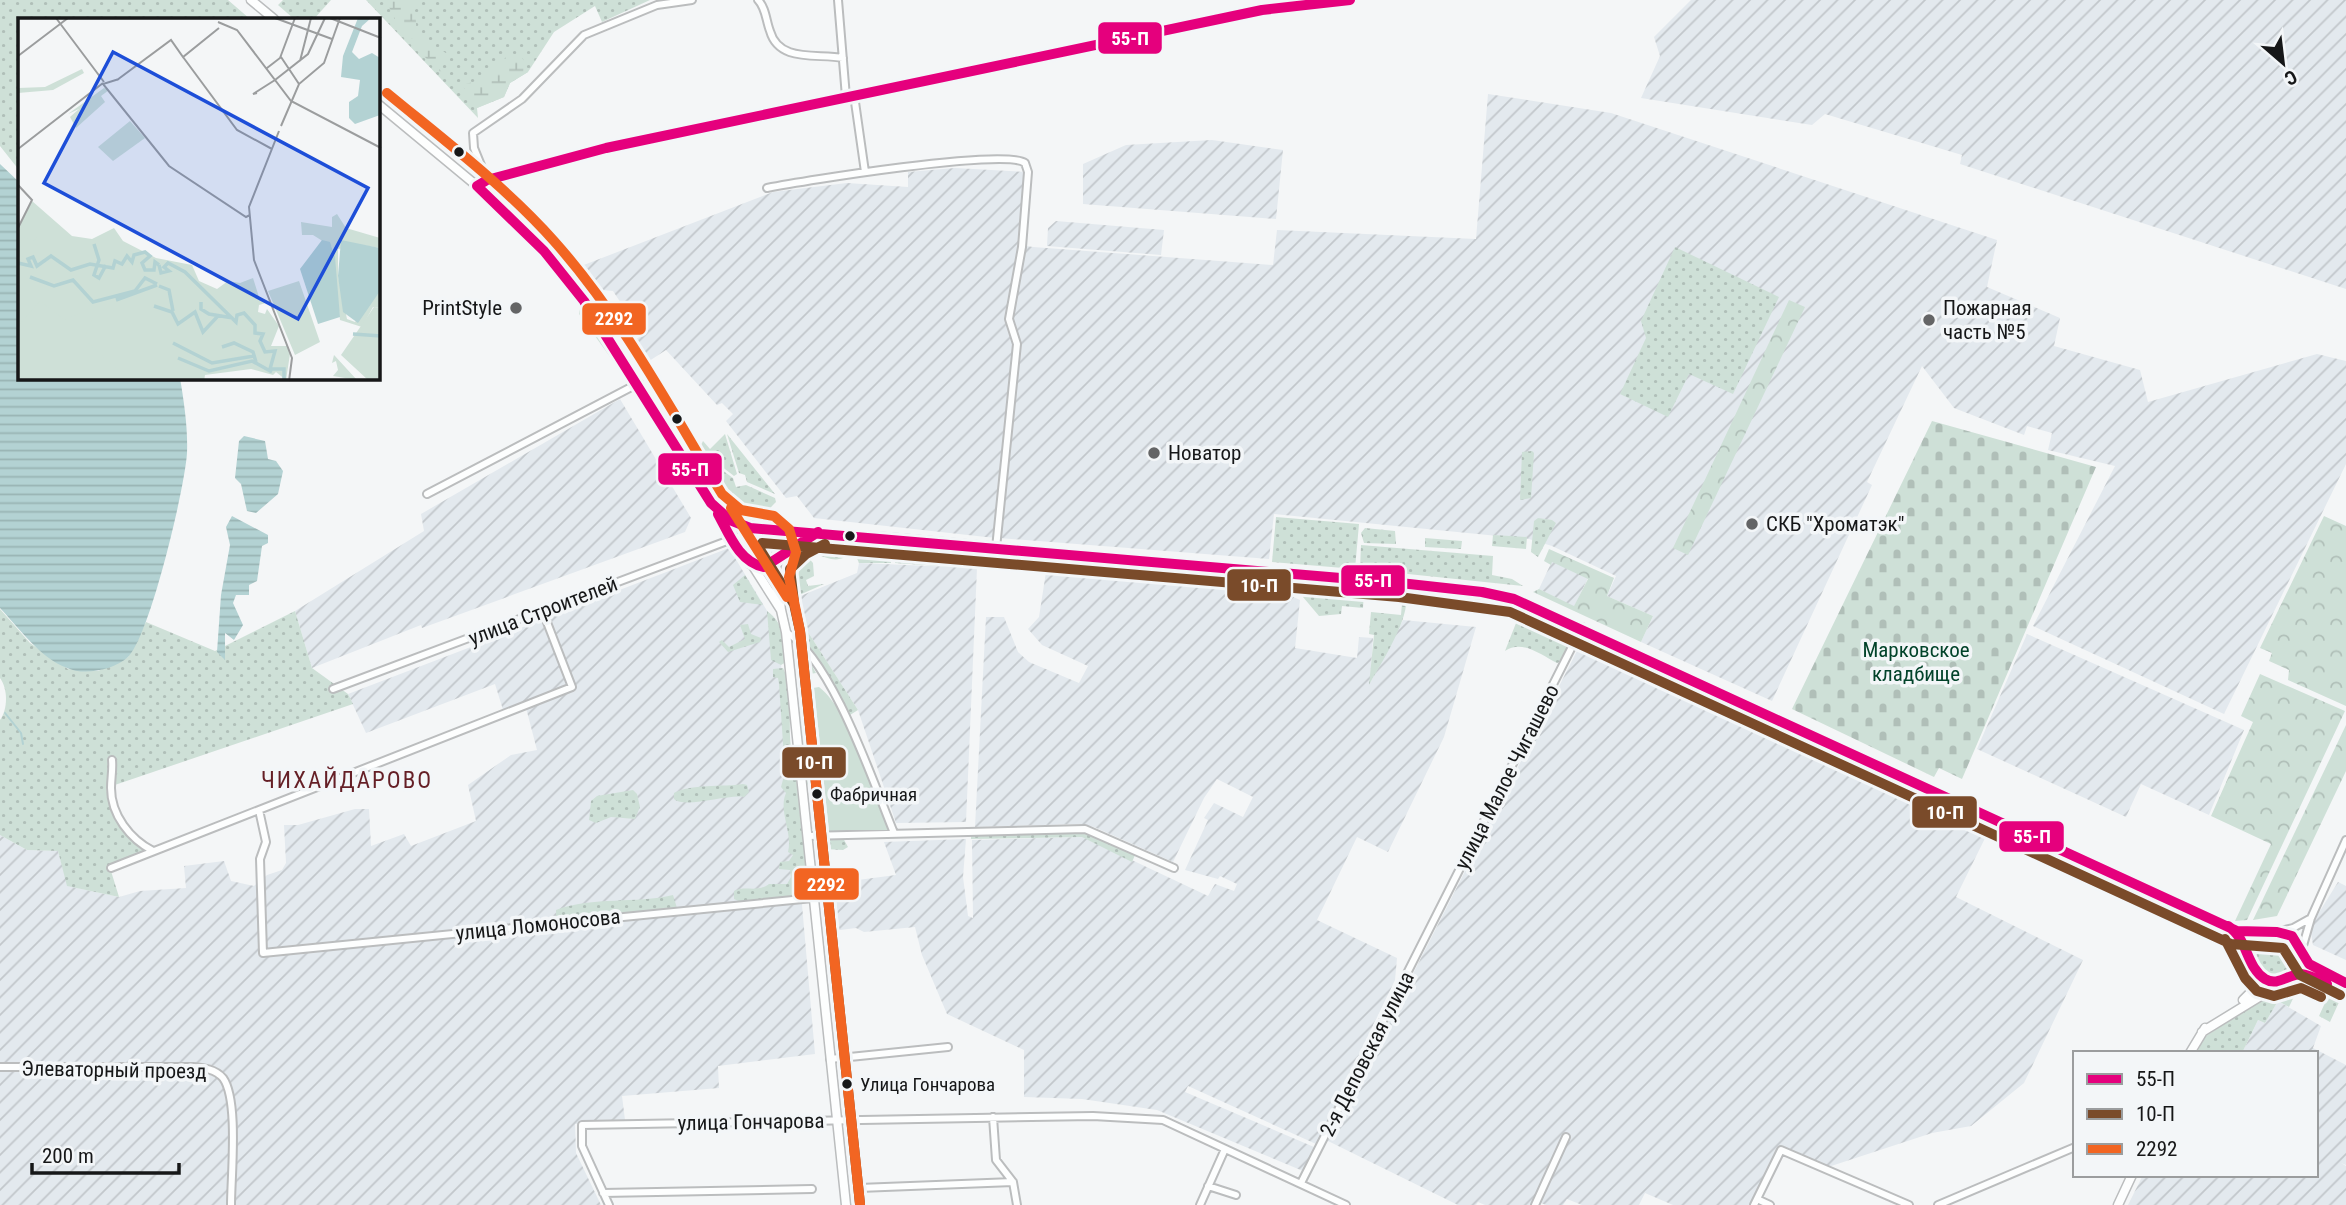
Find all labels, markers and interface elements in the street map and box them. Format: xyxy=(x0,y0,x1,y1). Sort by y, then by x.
inset map xyxy=(18,18,380,380)
line badge: 55-П xyxy=(1097,21,1163,55)
text: 55-П xyxy=(1111,27,1149,50)
north arrow xyxy=(2248,28,2318,98)
text: С xyxy=(2280,65,2301,90)
unlabelled marker xyxy=(452,145,466,159)
place label: PrintStyle xyxy=(422,296,502,320)
place label: Пожарная часть №5 xyxy=(1943,296,2032,344)
marker: PrintStyle xyxy=(508,300,524,316)
line badge: 2292 xyxy=(581,302,647,336)
text: 2292 xyxy=(595,307,633,330)
marker: Пожарная часть №5 xyxy=(1921,312,1937,328)
unlabelled marker xyxy=(670,412,684,426)
place label: Новатор xyxy=(1168,441,1241,465)
marker: Новатор xyxy=(1146,445,1162,461)
line badge: 55-П xyxy=(657,452,723,486)
text: 55-П xyxy=(671,458,709,481)
place label: СКБ "Хроматэк" xyxy=(1766,512,1904,536)
marker: СКБ "Хроматэк" xyxy=(1744,516,1760,532)
unlabelled marker xyxy=(843,529,857,543)
line badge: 55-П xyxy=(1340,564,1406,597)
line badge: 10-П xyxy=(1226,568,1292,602)
text: 55-П xyxy=(1354,569,1392,592)
street label: улица Строителей xyxy=(465,572,621,650)
text: 10-П xyxy=(1240,574,1278,597)
park label: Марковское кладбище xyxy=(1862,638,1970,686)
street label: улица Малое Чигашево xyxy=(1450,680,1564,874)
line badge: 10-П xyxy=(781,746,847,779)
text: 10-П xyxy=(795,751,833,774)
district label: ЧИХАЙДАРОВО xyxy=(261,766,433,794)
place label: Фабричная xyxy=(830,783,917,806)
marker: Фабричная xyxy=(810,787,824,801)
line badge: 10-П xyxy=(1911,795,1978,829)
text: 10-П xyxy=(1926,801,1964,824)
line badge: 55-П xyxy=(1998,820,2065,853)
text: 55-П xyxy=(2013,825,2051,848)
line badge: 2292 xyxy=(793,867,860,901)
text: 2292 xyxy=(807,873,845,896)
street label: улица Ломоносова xyxy=(455,904,621,946)
street label: 2-я Деповская улица xyxy=(1315,968,1419,1140)
legend xyxy=(2073,1051,2318,1177)
street label: Элеваторный проезд xyxy=(21,1056,207,1084)
text: 55-П xyxy=(2136,1067,2175,1091)
place label: Улица Гончарова xyxy=(860,1073,995,1096)
marker: Улица Гончарова xyxy=(840,1077,854,1091)
text: 10-П xyxy=(2136,1102,2175,1126)
street label: улица Гончарова xyxy=(677,1109,825,1135)
scale bar xyxy=(32,1132,178,1176)
text: 2292 xyxy=(2136,1137,2177,1161)
text: 200 m xyxy=(42,1144,94,1168)

